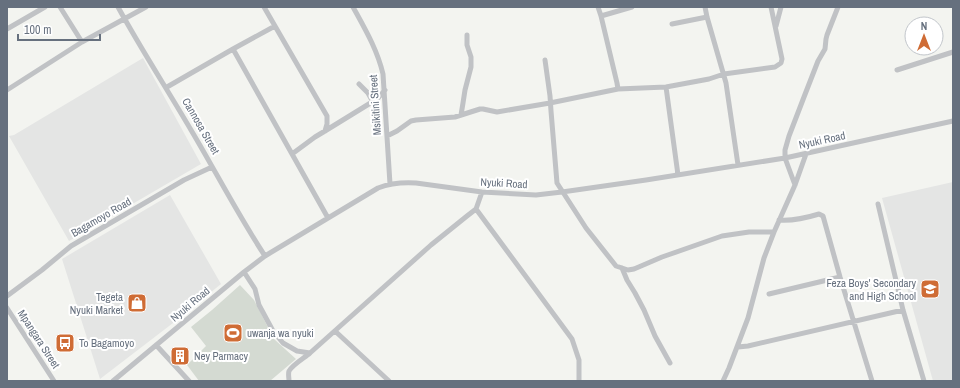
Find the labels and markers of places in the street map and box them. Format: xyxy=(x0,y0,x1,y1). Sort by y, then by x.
place label: Feza Boys' Secondary and High School xyxy=(826,276,916,303)
school or university icon: Feza Boys' Secondary and High School xyxy=(919,278,941,300)
place label: Tegeta Nyuki Market xyxy=(70,290,123,317)
shop icon: Tegeta Nyuki Market xyxy=(126,292,148,314)
sports icon: uwanja wa nyuki xyxy=(222,322,244,344)
place label: uwanja wa nyuki xyxy=(247,326,314,340)
bus stop icon: To Bagamoyo xyxy=(54,332,76,354)
place label: To Bagamoyo xyxy=(79,336,134,350)
building icon: Ney Parmacy xyxy=(169,345,191,367)
place label: Ney Parmacy xyxy=(194,349,249,363)

